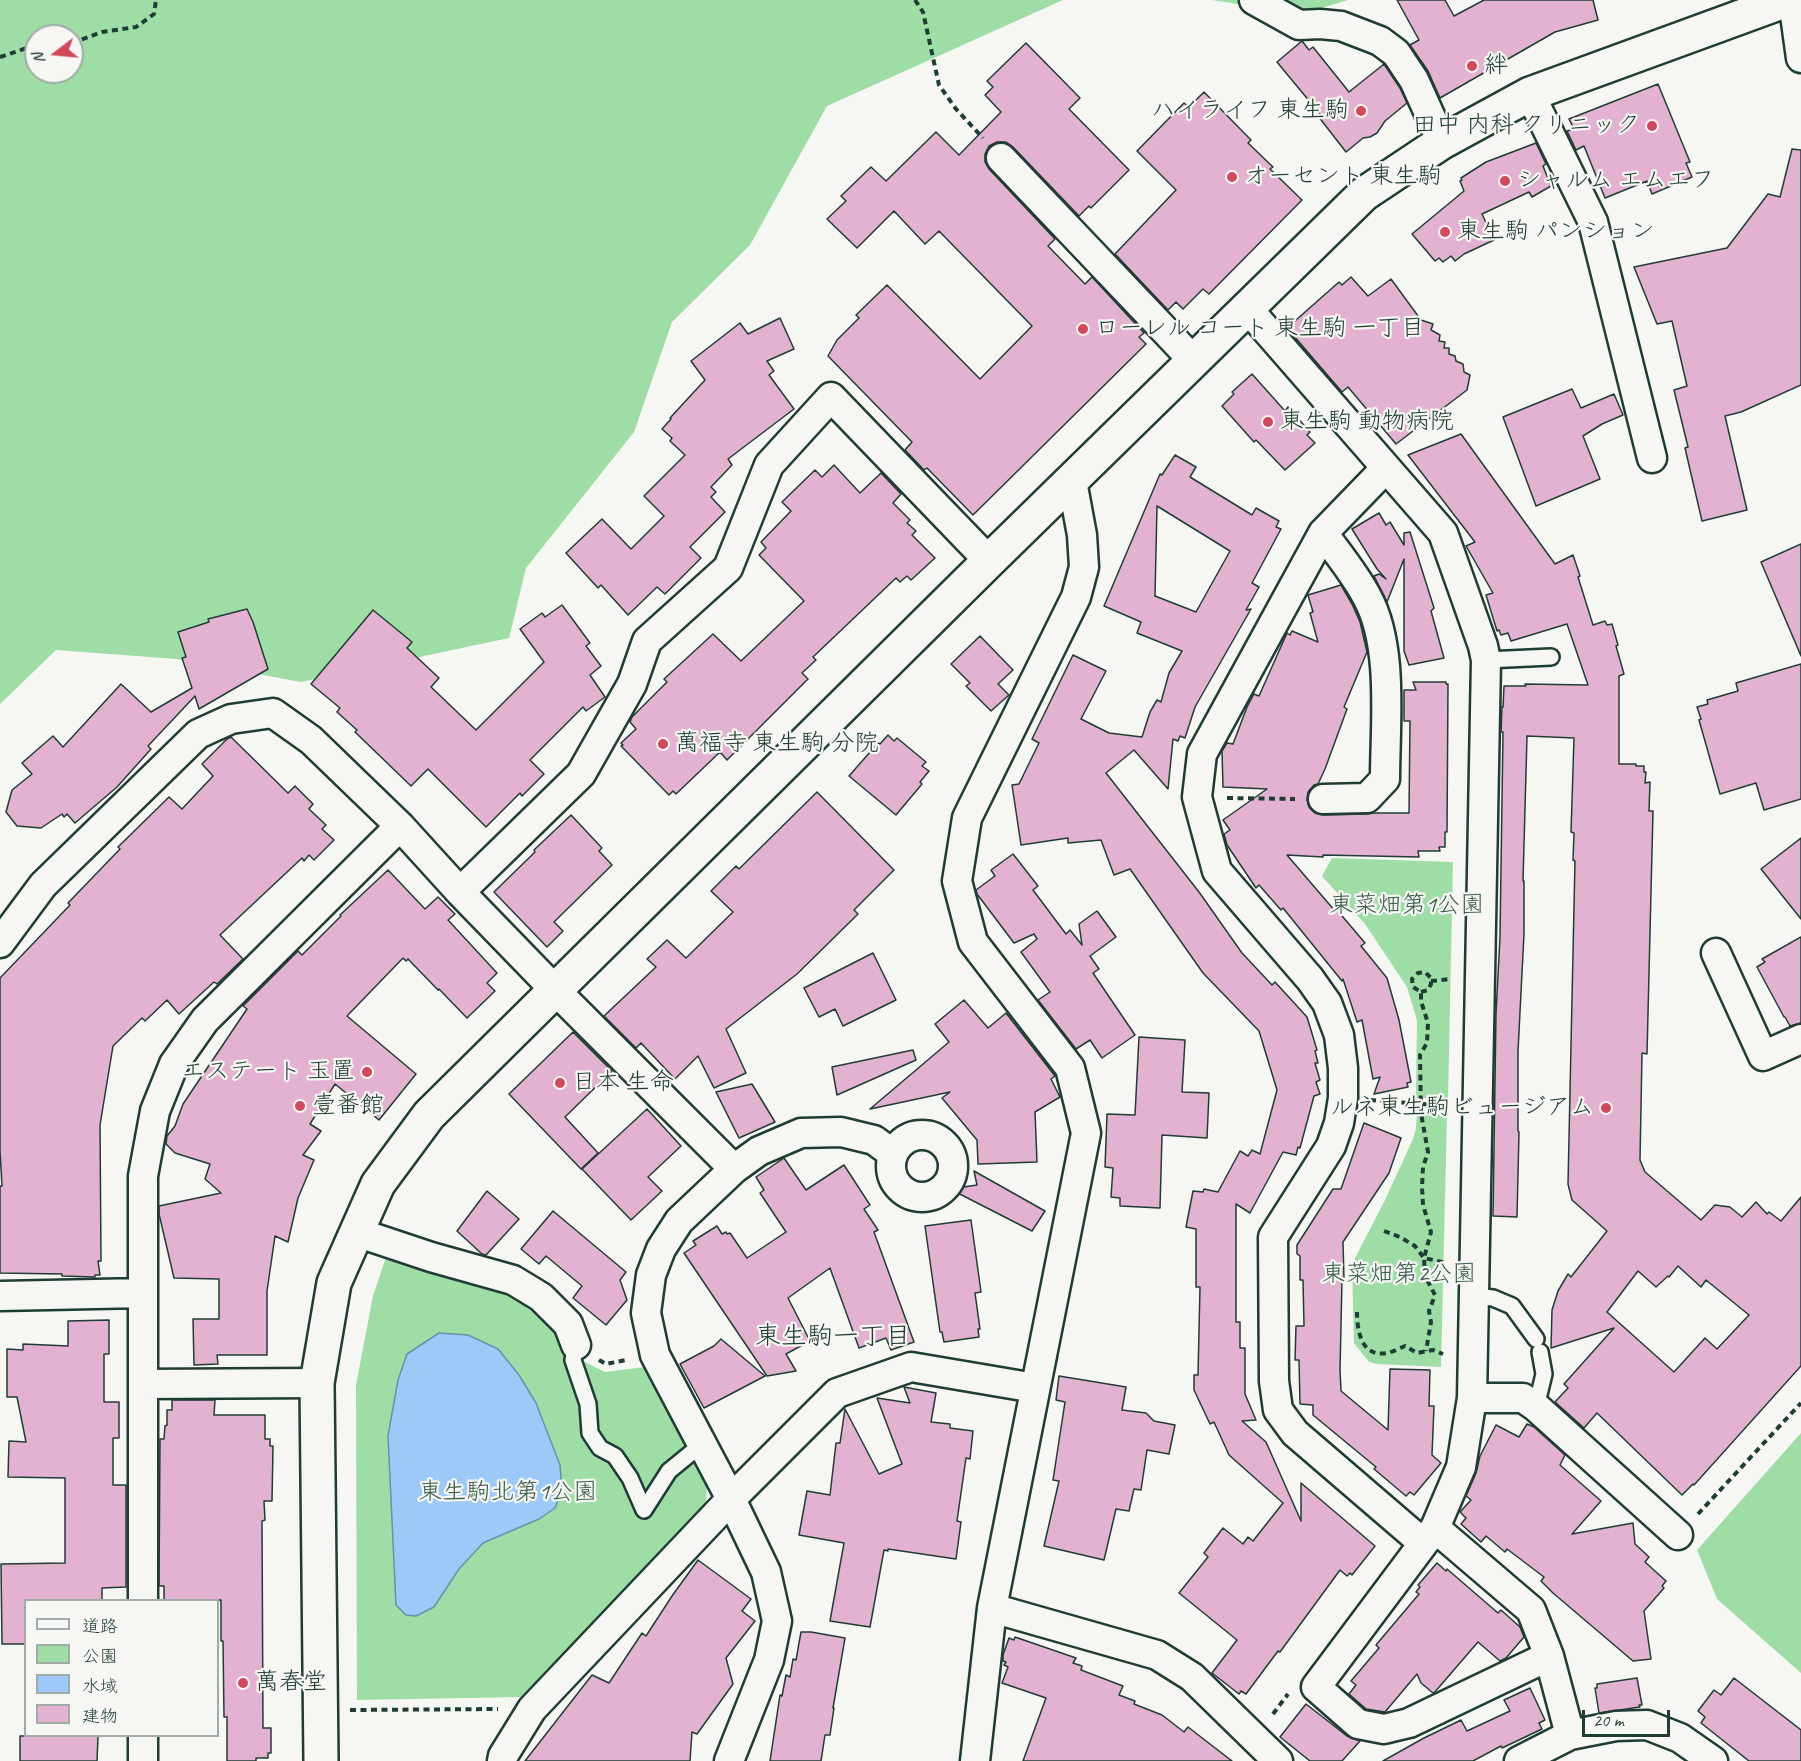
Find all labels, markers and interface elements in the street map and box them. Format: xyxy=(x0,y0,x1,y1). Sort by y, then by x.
north arrow xyxy=(24,24,84,84)
text: N xyxy=(28,51,50,66)
place label: 絆 xyxy=(1484,52,1508,80)
marker: 絆 xyxy=(1465,59,1479,73)
place label: ハイライフ 東生駒 xyxy=(1151,97,1349,125)
marker: ハイライフ 東生駒 xyxy=(1354,104,1368,118)
place label: 田中 内科 クリニック xyxy=(1412,112,1640,140)
marker: 田中 内科 クリニック xyxy=(1645,119,1659,133)
place label: オーセント 東生駒 xyxy=(1244,163,1442,191)
place label: シャルム エムエフ xyxy=(1517,167,1715,195)
marker: オーセント 東生駒 xyxy=(1225,170,1239,184)
marker: シャルム エムエフ xyxy=(1498,174,1512,188)
place label: 東生駒 パンション xyxy=(1457,218,1655,246)
marker: 東生駒 パンション xyxy=(1438,225,1452,239)
place label: ローレル コート 東生駒 一丁目 xyxy=(1095,315,1424,343)
marker: ローレル コート 東生駒 一丁目 xyxy=(1076,322,1090,336)
place label: 東生駒 動物病院 xyxy=(1280,408,1454,436)
marker: 東生駒 動物病院 xyxy=(1261,415,1275,429)
place label: 萬福寺 東生駒 分院 xyxy=(675,730,879,758)
marker: 萬福寺 東生駒 分院 xyxy=(656,737,670,751)
park label: 東菜畑第1公園 xyxy=(1330,892,1484,920)
place label: エステート 玉置 xyxy=(181,1058,355,1086)
marker: エステート 玉置 xyxy=(360,1065,374,1079)
place label: 日本 生命 xyxy=(572,1069,674,1097)
marker: 日本 生命 xyxy=(553,1076,567,1090)
place label: 壹番館 xyxy=(312,1092,384,1120)
place label: ルネ東生駒ビュージアム xyxy=(1330,1094,1594,1122)
marker: 壹番館 xyxy=(293,1099,307,1113)
marker: ルネ東生駒ビュージアム xyxy=(1599,1101,1613,1115)
park label: 東菜畑第2公園 xyxy=(1322,1261,1476,1289)
district label: 東生駒一丁目 xyxy=(755,1321,911,1353)
park label: 東生駒北第1公園 xyxy=(419,1479,597,1507)
legend xyxy=(24,1599,219,1737)
text: 道路 xyxy=(82,1615,118,1637)
text: 公園 xyxy=(82,1645,118,1667)
place label: 萬春堂 xyxy=(255,1669,327,1697)
text: 水域 xyxy=(82,1675,118,1697)
marker: 萬春堂 xyxy=(236,1676,250,1690)
scale bar xyxy=(1585,1698,1674,1736)
text: 建物 xyxy=(82,1705,118,1727)
text: 20 m xyxy=(1593,1709,1624,1731)

